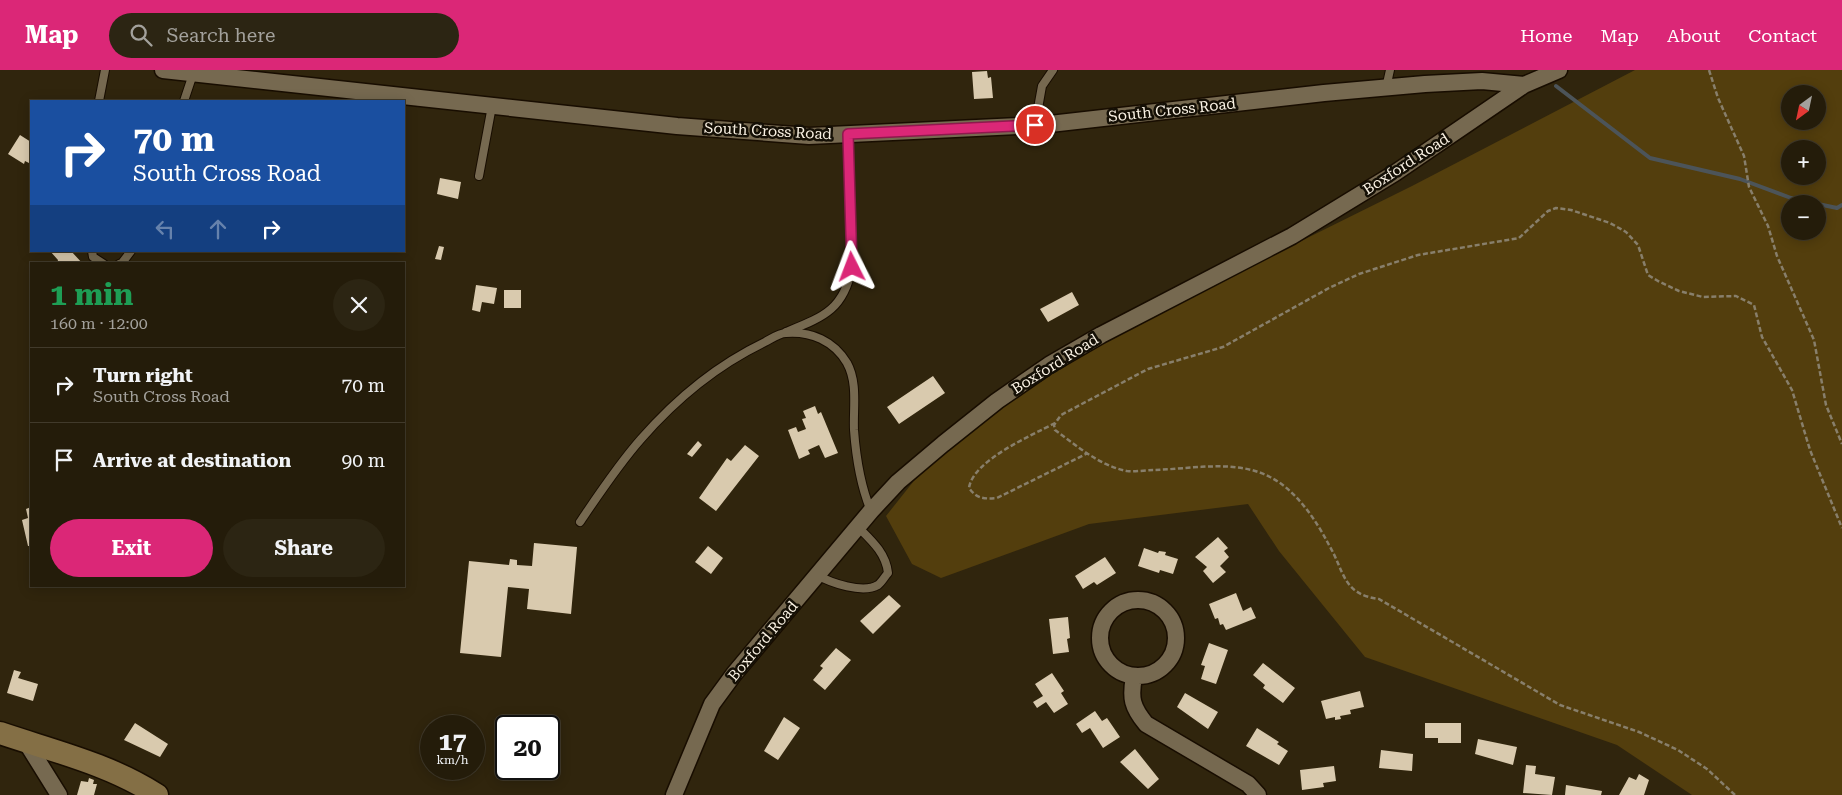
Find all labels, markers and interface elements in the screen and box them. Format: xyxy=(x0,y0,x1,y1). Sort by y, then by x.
search box xyxy=(109,13,459,58)
text: Map xyxy=(25,21,79,49)
icon: search xyxy=(127,21,155,49)
text: Search here xyxy=(167,24,275,47)
text: Home xyxy=(1520,25,1572,46)
text: Map xyxy=(1600,25,1639,46)
text: About xyxy=(1667,25,1720,46)
text: Contact xyxy=(1748,25,1817,46)
north arrow xyxy=(1781,85,1826,130)
map controls xyxy=(1781,85,1826,240)
street label: South Cross Road xyxy=(1107,94,1237,126)
pin xyxy=(1014,104,1056,146)
icon: arrive xyxy=(1021,111,1049,139)
text: 70 m xyxy=(133,119,215,160)
street label: South Cross Road xyxy=(704,119,833,143)
icon: right xyxy=(50,120,115,185)
street label: Boxford Road xyxy=(1360,129,1453,199)
button: + xyxy=(1781,140,1826,185)
text: South Cross Road xyxy=(133,161,321,186)
button: − xyxy=(1781,195,1826,240)
icon: left xyxy=(151,215,179,243)
icon: ahead xyxy=(204,215,232,243)
icon: right xyxy=(257,215,285,243)
position arrow xyxy=(825,240,877,292)
text: 1 min xyxy=(50,277,133,312)
button: close xyxy=(333,279,385,331)
text: 160 m · 12:00 xyxy=(50,314,148,333)
street label: Boxford Road xyxy=(1008,330,1102,398)
text: Turn right xyxy=(93,364,193,387)
icon: right xyxy=(50,371,78,399)
text: 70 m xyxy=(342,374,385,397)
text: South Cross Road xyxy=(93,387,230,406)
icon: arrive xyxy=(50,446,78,474)
text: Arrive at destination xyxy=(93,449,291,472)
text: 90 m xyxy=(342,449,385,472)
button: Exit xyxy=(50,519,213,577)
button: Share xyxy=(223,519,385,577)
street label: Boxford Road xyxy=(724,597,802,685)
speed limit sign: 20 xyxy=(495,715,560,780)
text: 17 xyxy=(438,727,467,756)
text: km/h xyxy=(436,753,469,767)

